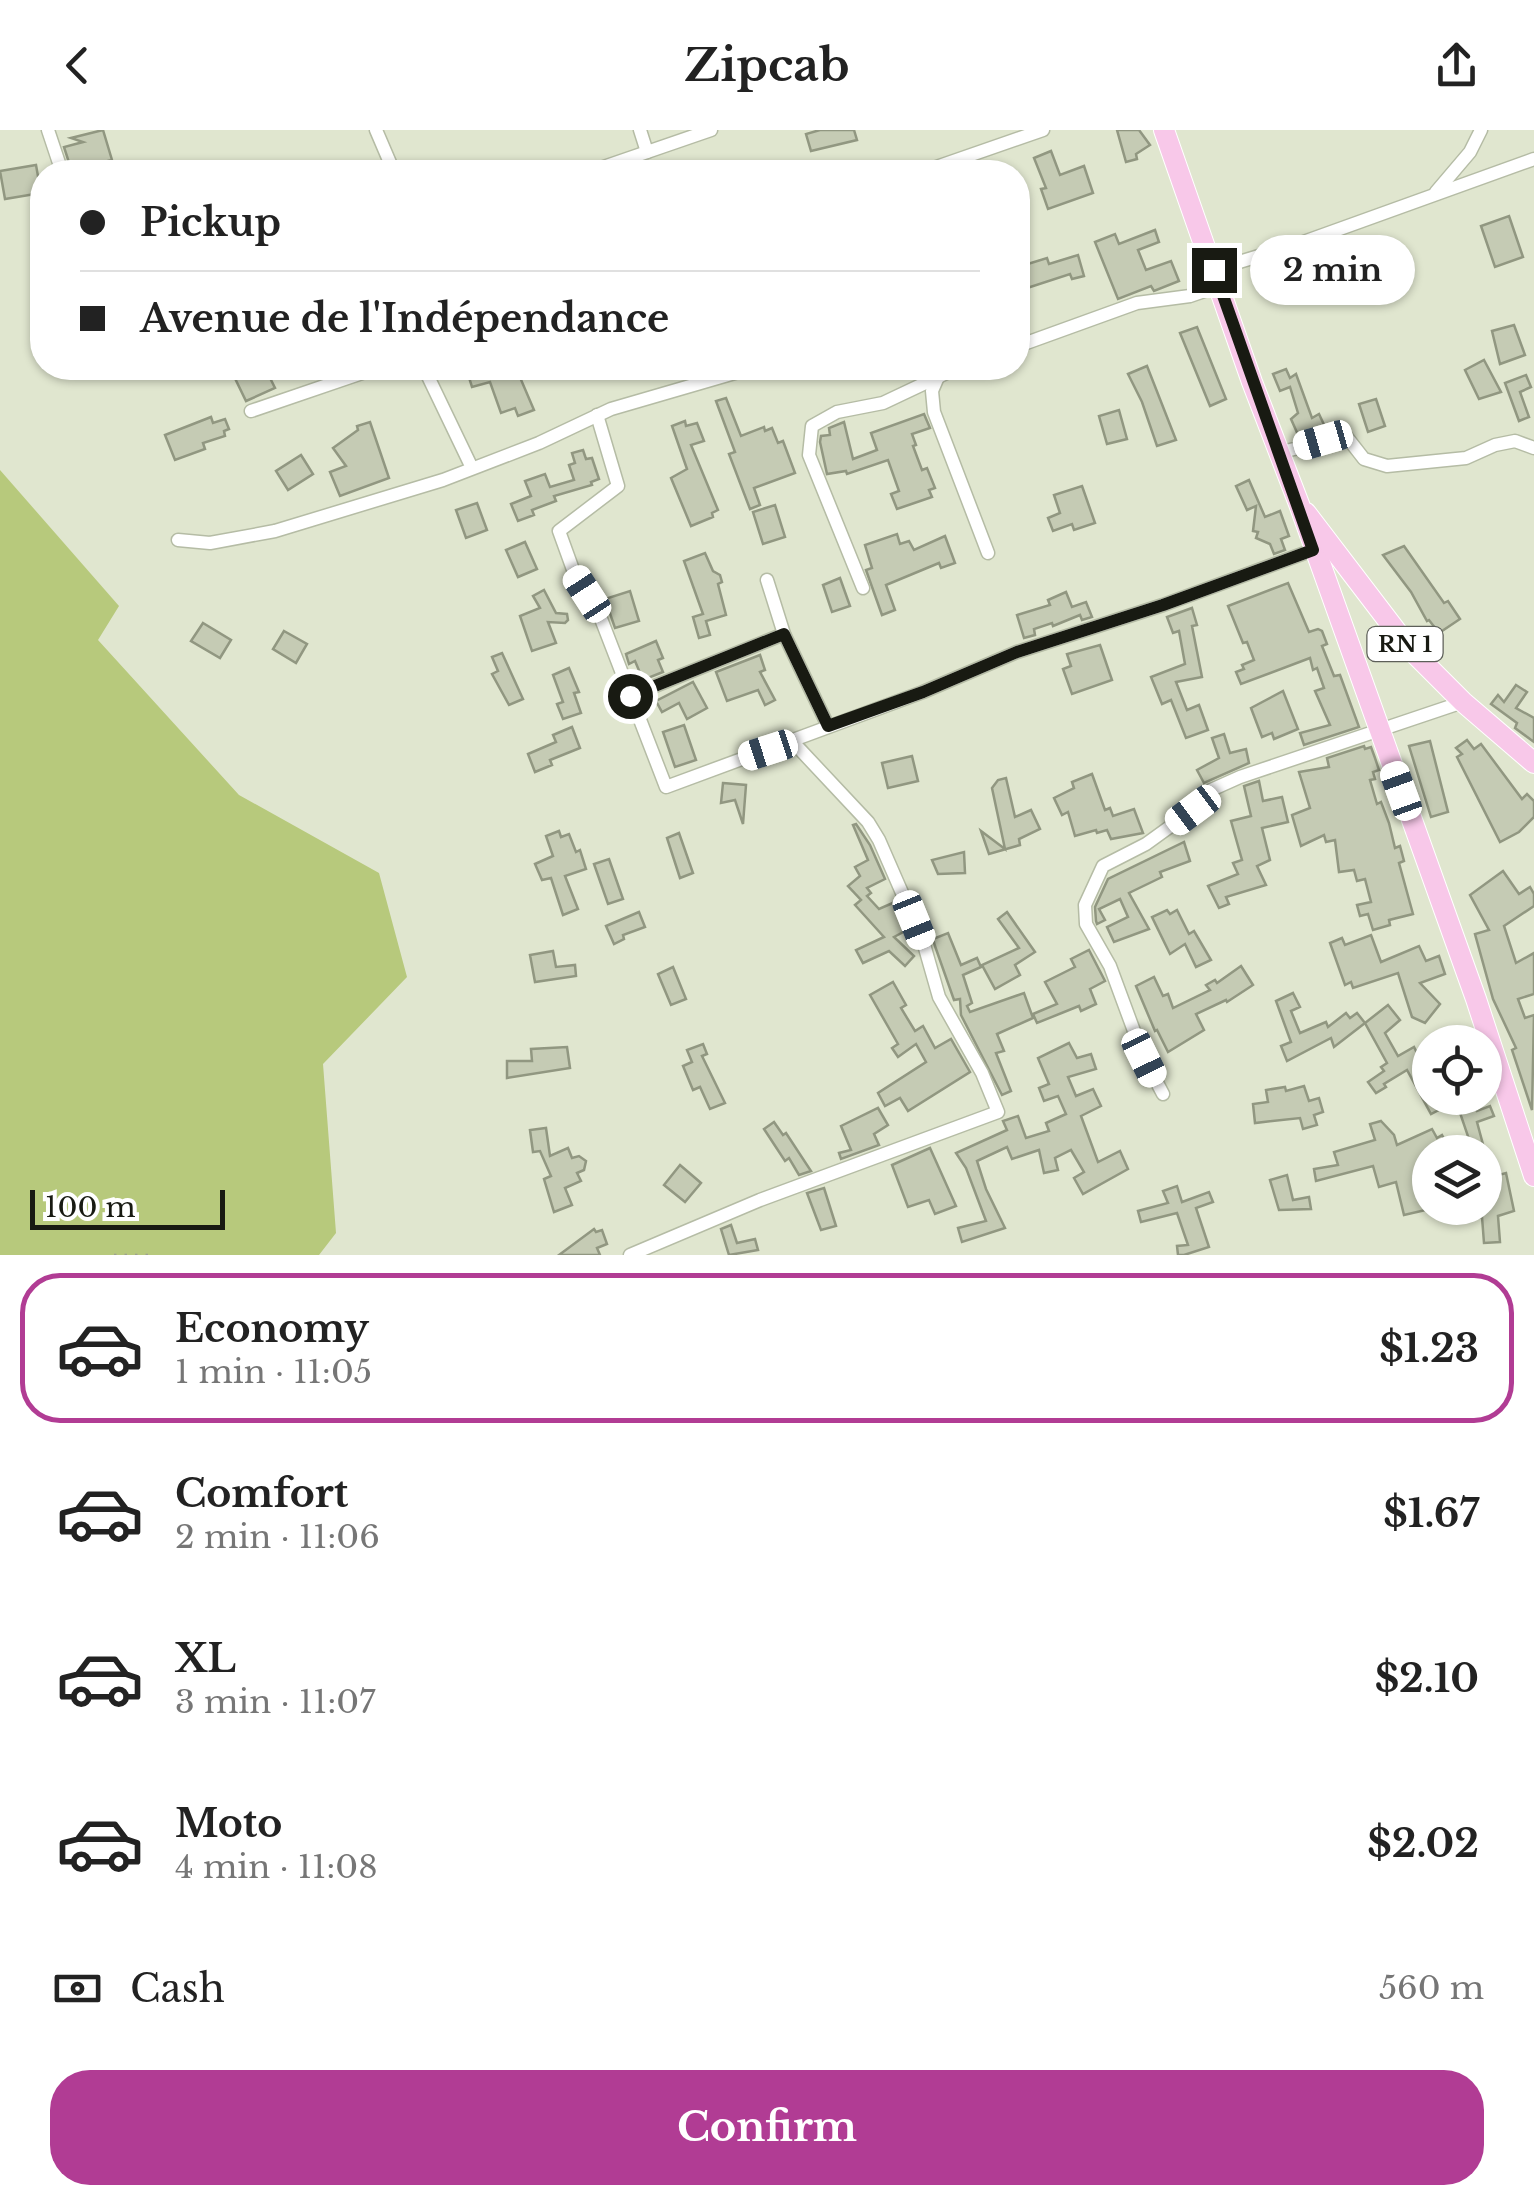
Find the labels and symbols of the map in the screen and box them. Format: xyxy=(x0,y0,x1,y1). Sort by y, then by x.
callout: 2 min xyxy=(1249,235,1414,305)
route end xyxy=(1192,248,1237,293)
car xyxy=(1290,417,1356,463)
car xyxy=(558,561,616,627)
road number: RN 1 xyxy=(1368,627,1442,661)
route start xyxy=(608,674,653,719)
car xyxy=(735,726,801,774)
car xyxy=(1377,758,1425,824)
car xyxy=(1160,780,1226,840)
car xyxy=(889,887,939,953)
car xyxy=(1117,1024,1171,1092)
scale bar xyxy=(30,1185,225,1230)

